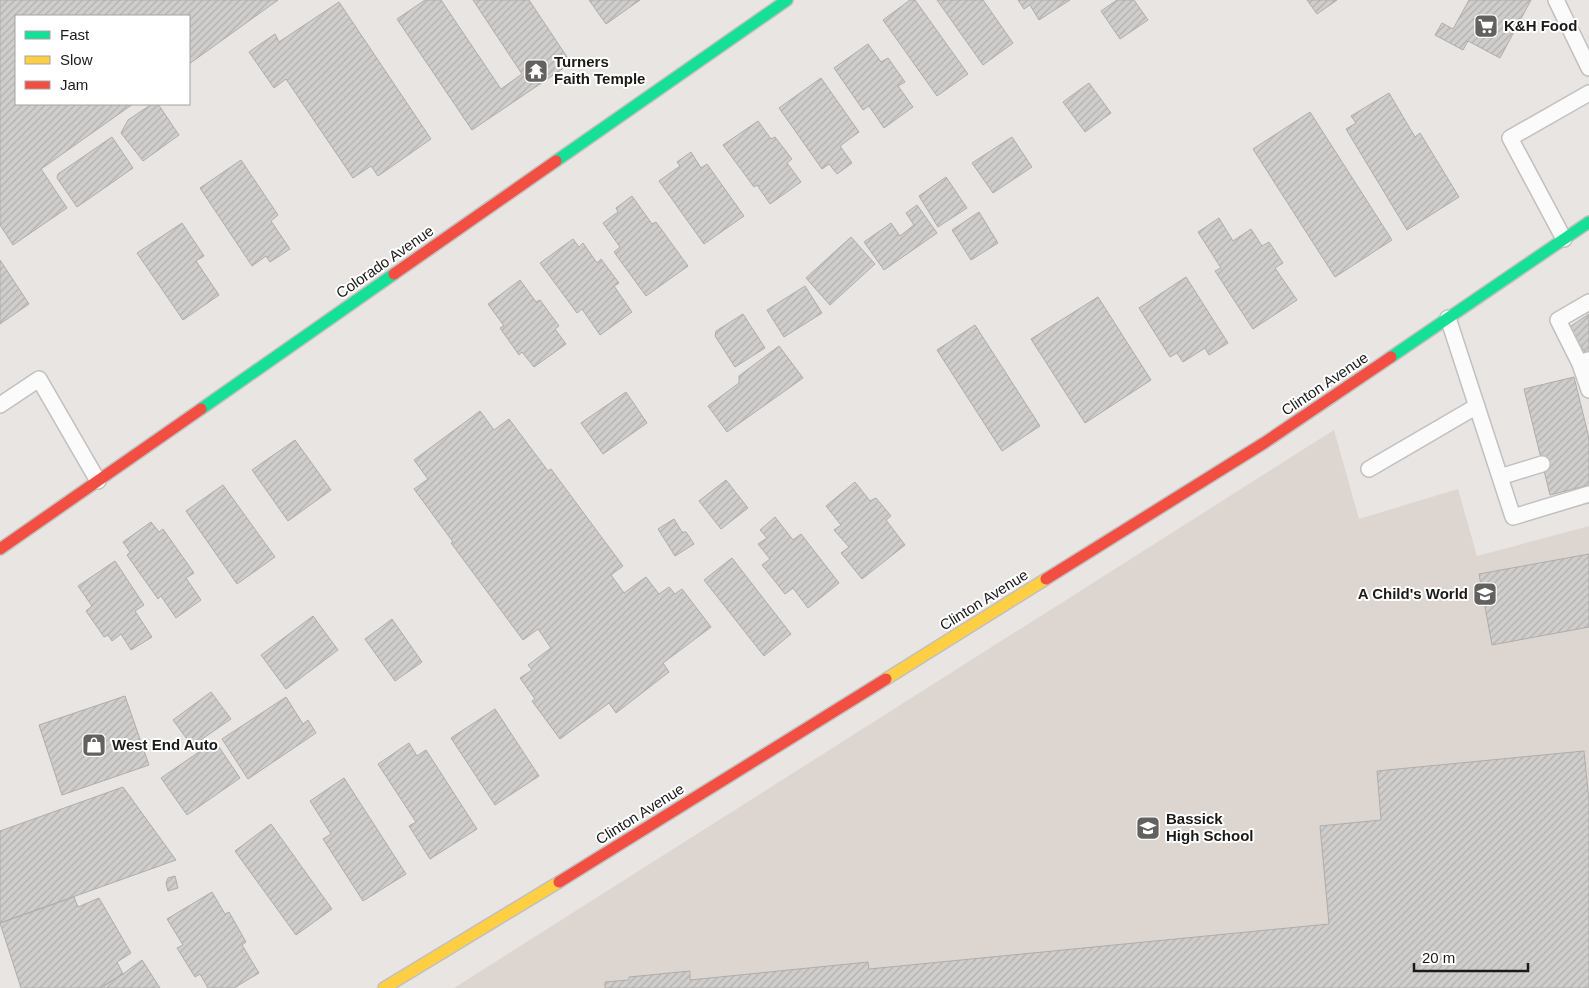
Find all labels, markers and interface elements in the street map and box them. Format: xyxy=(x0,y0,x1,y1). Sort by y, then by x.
supermarket icon: K&H Food xyxy=(1473,13,1499,39)
legend xyxy=(15,15,190,105)
place label: K&H Food xyxy=(1504,17,1577,34)
text: Fast xyxy=(60,26,90,43)
text: Slow xyxy=(60,51,93,68)
place label: Turners Faith Temple xyxy=(554,53,645,87)
temple icon: Turners Faith Temple xyxy=(523,58,549,84)
text: Jam xyxy=(60,76,88,93)
street label: Colorado Avenue xyxy=(333,222,437,301)
street label: Clinton Avenue xyxy=(1278,348,1371,419)
street label: Clinton Avenue xyxy=(937,566,1031,633)
school or university icon: A Child's World xyxy=(1472,581,1498,607)
place label: A Child's World xyxy=(1358,585,1468,602)
shop icon: West End Auto xyxy=(81,732,107,758)
place label: West End Auto xyxy=(112,736,218,753)
street label: Clinton Avenue xyxy=(593,780,687,847)
place label: Bassick High School xyxy=(1166,810,1254,844)
school or university icon: Bassick High School xyxy=(1135,815,1161,841)
scale bar xyxy=(1414,940,1528,972)
text: 20 m xyxy=(1422,949,1455,966)

